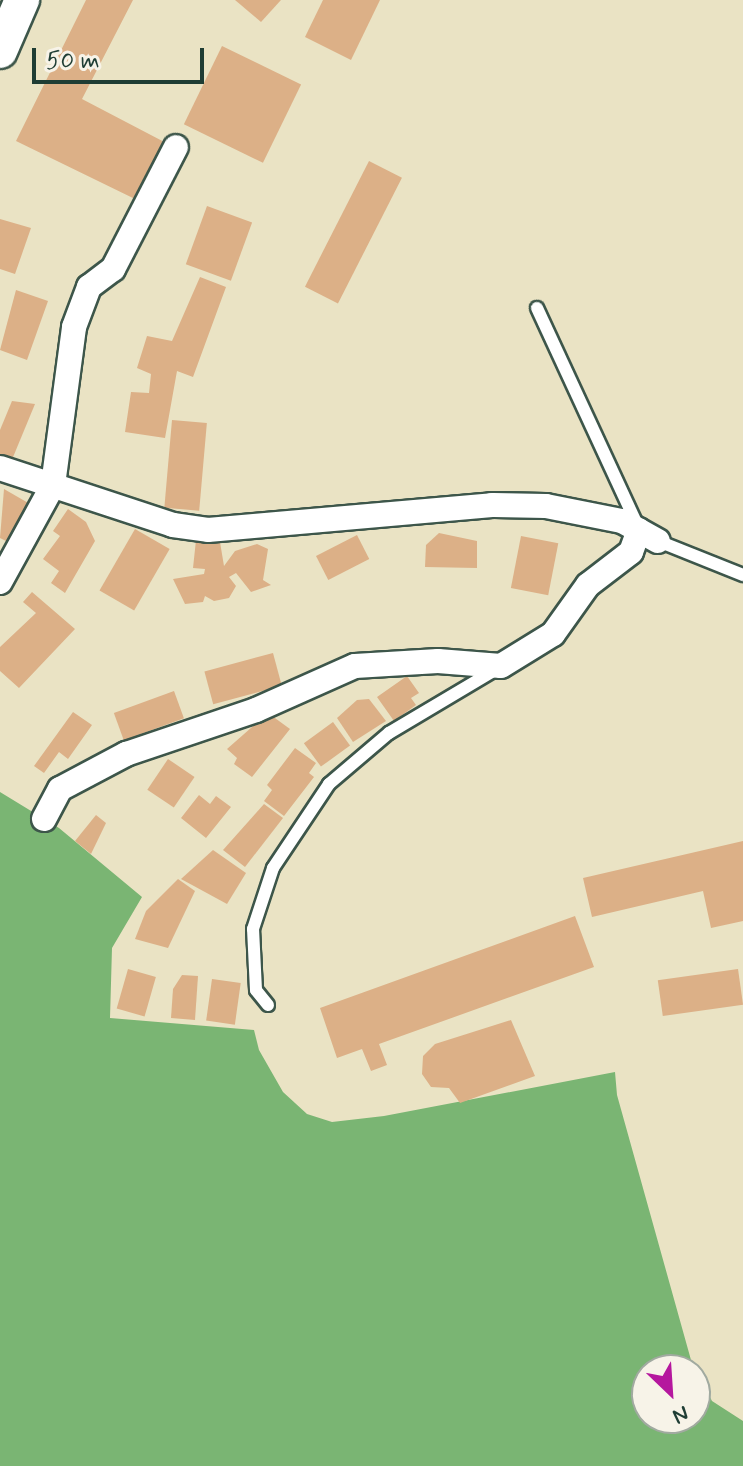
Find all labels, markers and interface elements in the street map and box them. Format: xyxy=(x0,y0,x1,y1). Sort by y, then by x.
scale bar xyxy=(36,32,208,82)
text: 50 m xyxy=(46,46,100,77)
north arrow xyxy=(631,1354,711,1434)
text: N xyxy=(668,1398,693,1430)

